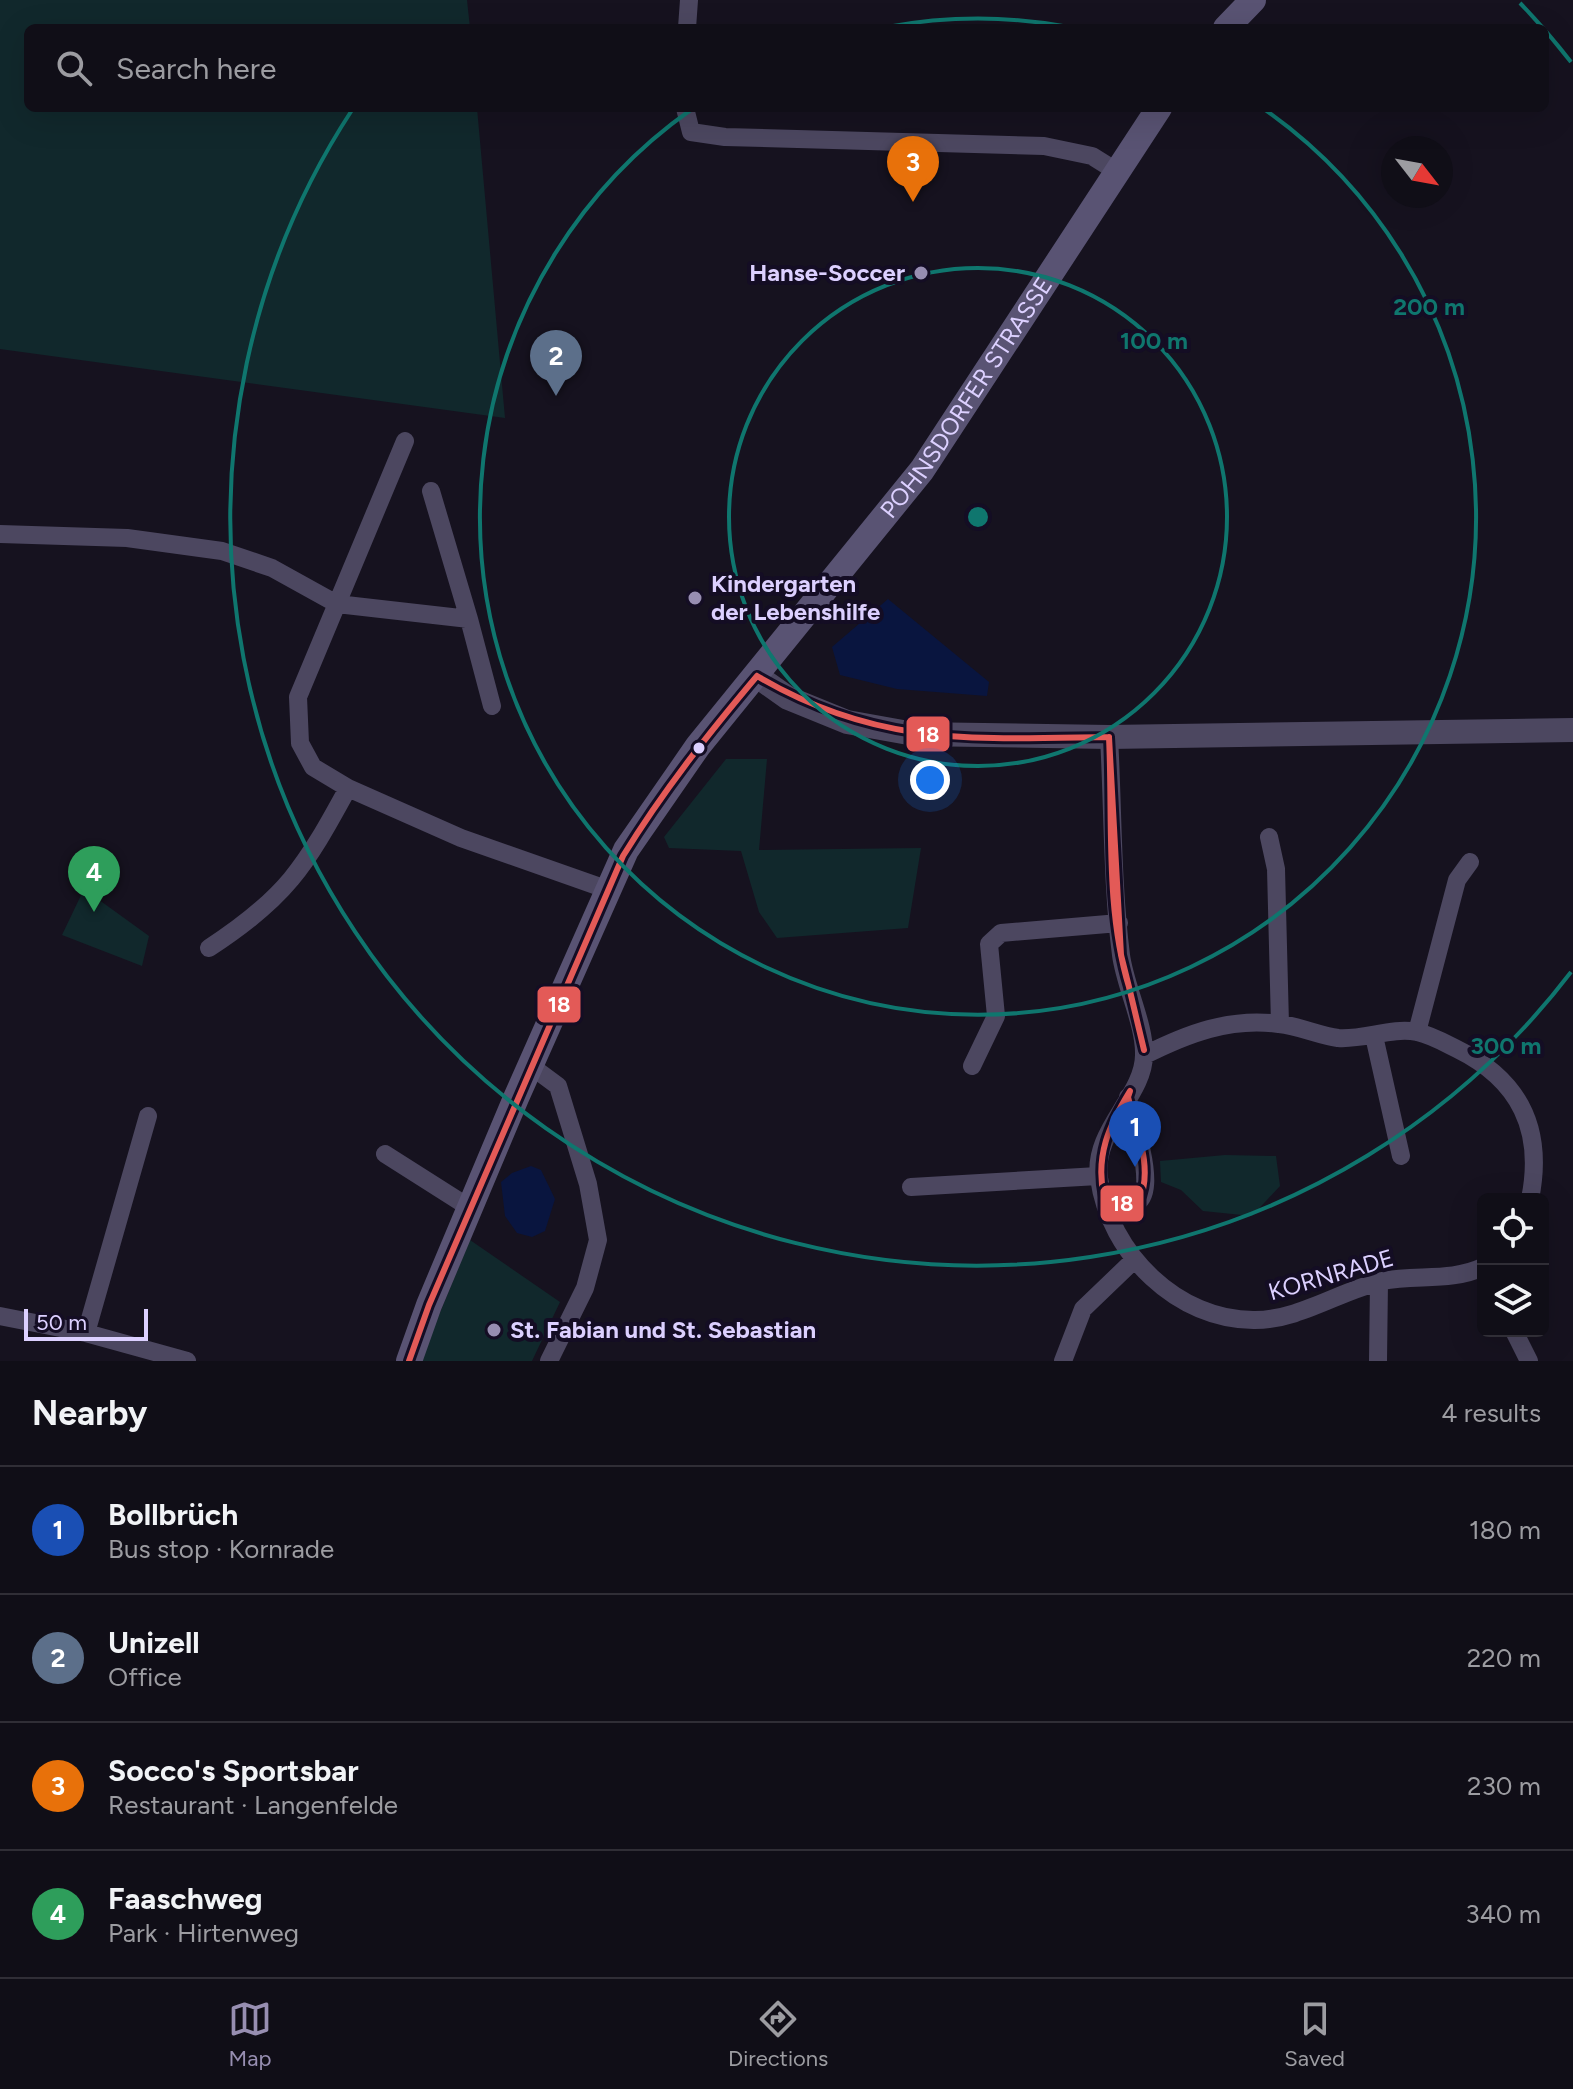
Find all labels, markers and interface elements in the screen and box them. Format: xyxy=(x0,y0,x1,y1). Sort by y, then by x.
search box xyxy=(24,24,1549,112)
icon: search xyxy=(52,46,96,90)
text: Search here xyxy=(116,50,276,87)
pin: 3 xyxy=(887,136,939,202)
north arrow xyxy=(1381,136,1453,208)
place label: Hanse-Soccer xyxy=(749,258,905,287)
marker: Hanse-Soccer xyxy=(912,264,930,282)
street label: POHNSDORFER STRASSE xyxy=(874,272,1058,524)
text: 200 m xyxy=(1393,292,1465,321)
text: 100 m xyxy=(1120,326,1188,355)
pin: 2 xyxy=(530,330,582,396)
centre of rings xyxy=(964,503,992,531)
place label: Kindergarten der Lebenshilfe xyxy=(711,569,880,626)
marker: Kindergarten der Lebenshilfe xyxy=(686,589,704,607)
line badge: 18 xyxy=(905,715,951,753)
text: 18 xyxy=(917,721,939,748)
unlabelled marker xyxy=(691,740,707,756)
your location xyxy=(910,760,950,800)
pin: 4 xyxy=(68,846,120,912)
line badge: 18 xyxy=(536,985,582,1024)
text: 18 xyxy=(548,991,570,1018)
text: 300 m xyxy=(1470,1031,1542,1060)
pin: 1 xyxy=(1109,1101,1161,1167)
line badge: 18 xyxy=(1099,1184,1145,1223)
text: 18 xyxy=(1111,1190,1133,1217)
map controls xyxy=(1477,1193,1549,1337)
button: locate xyxy=(1477,1193,1549,1265)
street label: KORNRADE xyxy=(1265,1243,1397,1306)
button: layers xyxy=(1477,1265,1549,1337)
scale bar xyxy=(24,1305,148,1341)
text: 50 m xyxy=(36,1309,87,1336)
place label: St. Fabian und St. Sebastian xyxy=(510,1315,816,1344)
marker: St. Fabian und St. Sebastian xyxy=(485,1321,503,1339)
text: Nearby xyxy=(32,1393,147,1434)
text: 4 results xyxy=(1441,1397,1541,1429)
text: Bollbrüch xyxy=(108,1496,238,1533)
text: 1 xyxy=(53,1514,63,1546)
text: 180 m xyxy=(1469,1514,1541,1546)
text: Bus stop · Kornrade xyxy=(108,1533,334,1565)
text: Unizell xyxy=(108,1624,200,1661)
text: 2 xyxy=(50,1642,66,1674)
text: 220 m xyxy=(1467,1642,1541,1674)
text: Office xyxy=(108,1661,182,1693)
text: Socco's Sportsbar xyxy=(108,1752,359,1789)
text: 3 xyxy=(51,1770,65,1802)
text: 230 m xyxy=(1467,1770,1541,1802)
text: Restaurant · Langenfelde xyxy=(108,1789,398,1821)
text: Faaschweg xyxy=(108,1880,263,1917)
text: 4 xyxy=(50,1898,66,1930)
text: 340 m xyxy=(1465,1898,1541,1930)
text: Park · Hirtenweg xyxy=(108,1917,299,1949)
tab: Map xyxy=(228,1997,272,2072)
tab: Directions xyxy=(728,1997,828,2072)
tab: Saved xyxy=(1284,1997,1345,2072)

